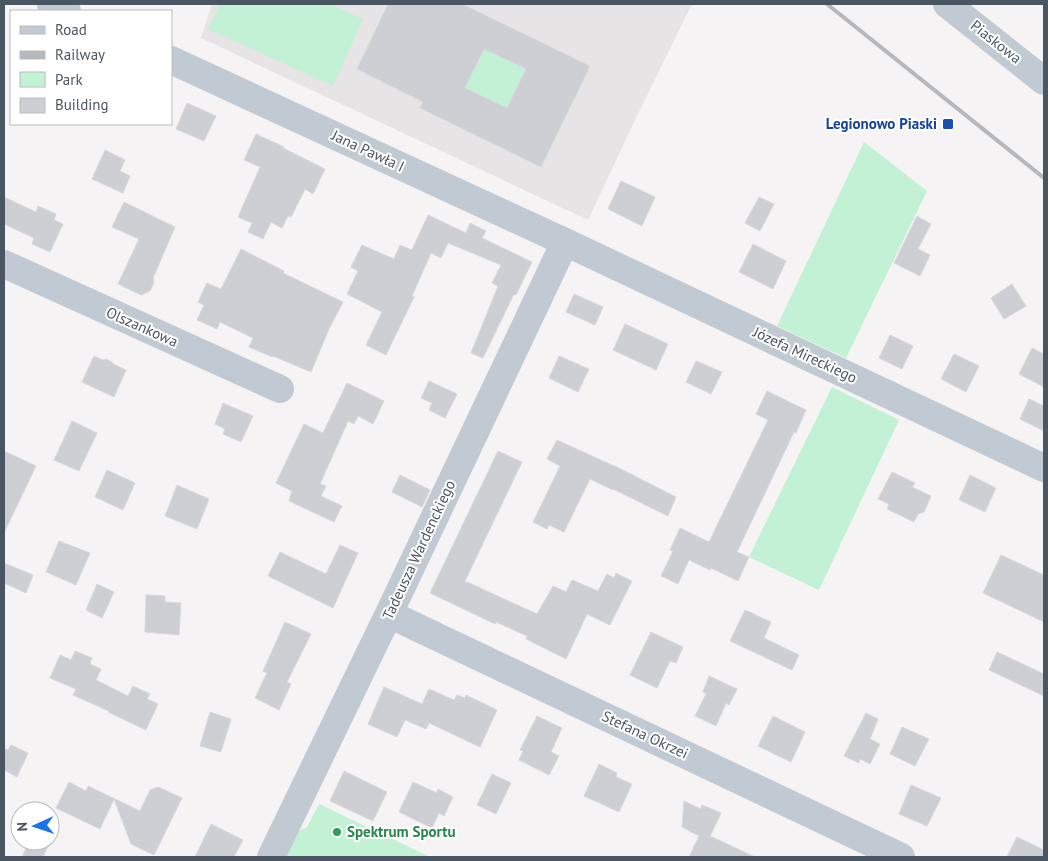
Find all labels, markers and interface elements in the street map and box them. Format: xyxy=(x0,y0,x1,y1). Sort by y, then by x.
legend xyxy=(10,10,172,125)
street label: Piaskowa xyxy=(967,16,1026,67)
text: Road xyxy=(55,20,87,39)
text: Railway xyxy=(55,45,105,64)
text: Park xyxy=(55,70,83,89)
text: Building xyxy=(55,95,109,114)
place label: Legionowo Piaski xyxy=(826,114,937,133)
marker: Legionowo Piaski xyxy=(941,117,955,131)
street label: Jana Pawła I xyxy=(328,125,408,176)
street label: Olszankowa xyxy=(103,302,181,351)
street label: Józefa Mireckiego xyxy=(749,322,860,387)
street label: Tadeusza Wardenckiego xyxy=(378,477,459,623)
street label: Stefana Okrzei xyxy=(599,706,691,763)
north arrow xyxy=(10,801,60,851)
text: N xyxy=(13,822,31,832)
place label: Spektrum Sportu xyxy=(347,822,456,841)
marker: Spektrum Sportu xyxy=(331,826,343,838)

